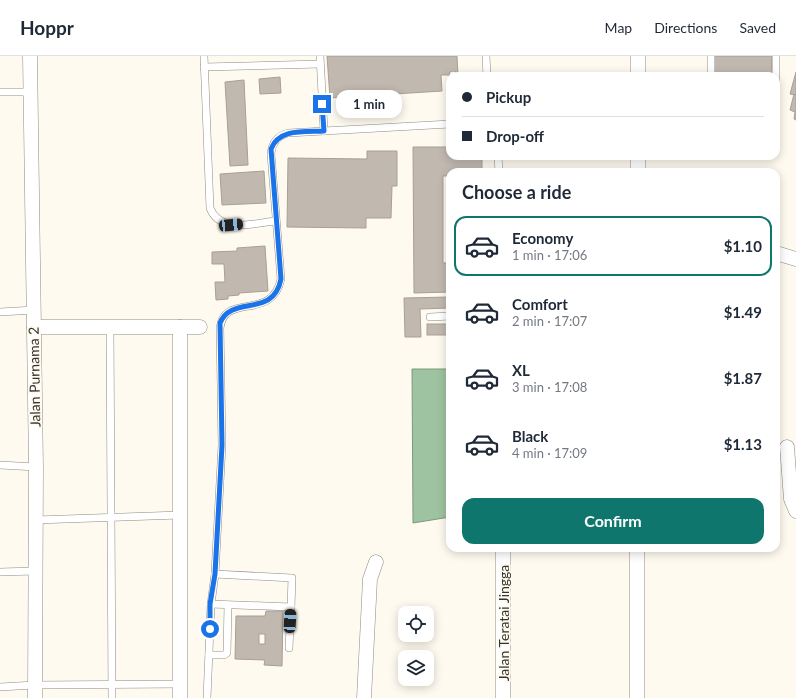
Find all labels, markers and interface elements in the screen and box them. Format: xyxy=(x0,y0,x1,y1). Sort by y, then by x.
text: Hoppr xyxy=(20,16,74,39)
text: Map xyxy=(605,19,632,36)
text: Directions xyxy=(654,19,717,36)
text: Saved xyxy=(739,19,776,36)
text: Pickup xyxy=(486,88,531,106)
callout: 1 min xyxy=(336,90,402,118)
route end xyxy=(313,95,331,113)
text: 1 min xyxy=(353,96,385,112)
text: Drop-off xyxy=(486,127,544,145)
text: Choose a ride xyxy=(462,181,571,203)
car xyxy=(219,218,243,232)
icon: car xyxy=(464,228,500,264)
text: Economy xyxy=(512,229,573,247)
text: $1.10 xyxy=(724,237,762,255)
text: 1 min · 17:06 xyxy=(512,247,587,263)
icon: car xyxy=(464,294,500,330)
text: Comfort xyxy=(512,295,568,313)
text: $1.49 xyxy=(724,303,762,321)
text: 2 min · 17:07 xyxy=(512,313,587,329)
street label: Jalan Purnama 2 xyxy=(25,327,43,427)
icon: car xyxy=(464,360,500,396)
text: XL xyxy=(512,361,530,379)
text: $1.87 xyxy=(724,369,762,387)
text: 3 min · 17:08 xyxy=(512,379,587,395)
icon: car xyxy=(464,426,500,462)
text: Black xyxy=(512,427,548,445)
text: $1.13 xyxy=(724,435,762,453)
text: 4 min · 17:09 xyxy=(512,445,587,461)
button: Confirm xyxy=(462,498,764,544)
street label: Jalan Teratai Jingga xyxy=(495,565,512,681)
map controls xyxy=(398,606,434,686)
button: locate xyxy=(398,606,434,642)
car xyxy=(283,609,297,633)
route start xyxy=(201,620,219,638)
button: layers xyxy=(398,650,434,686)

